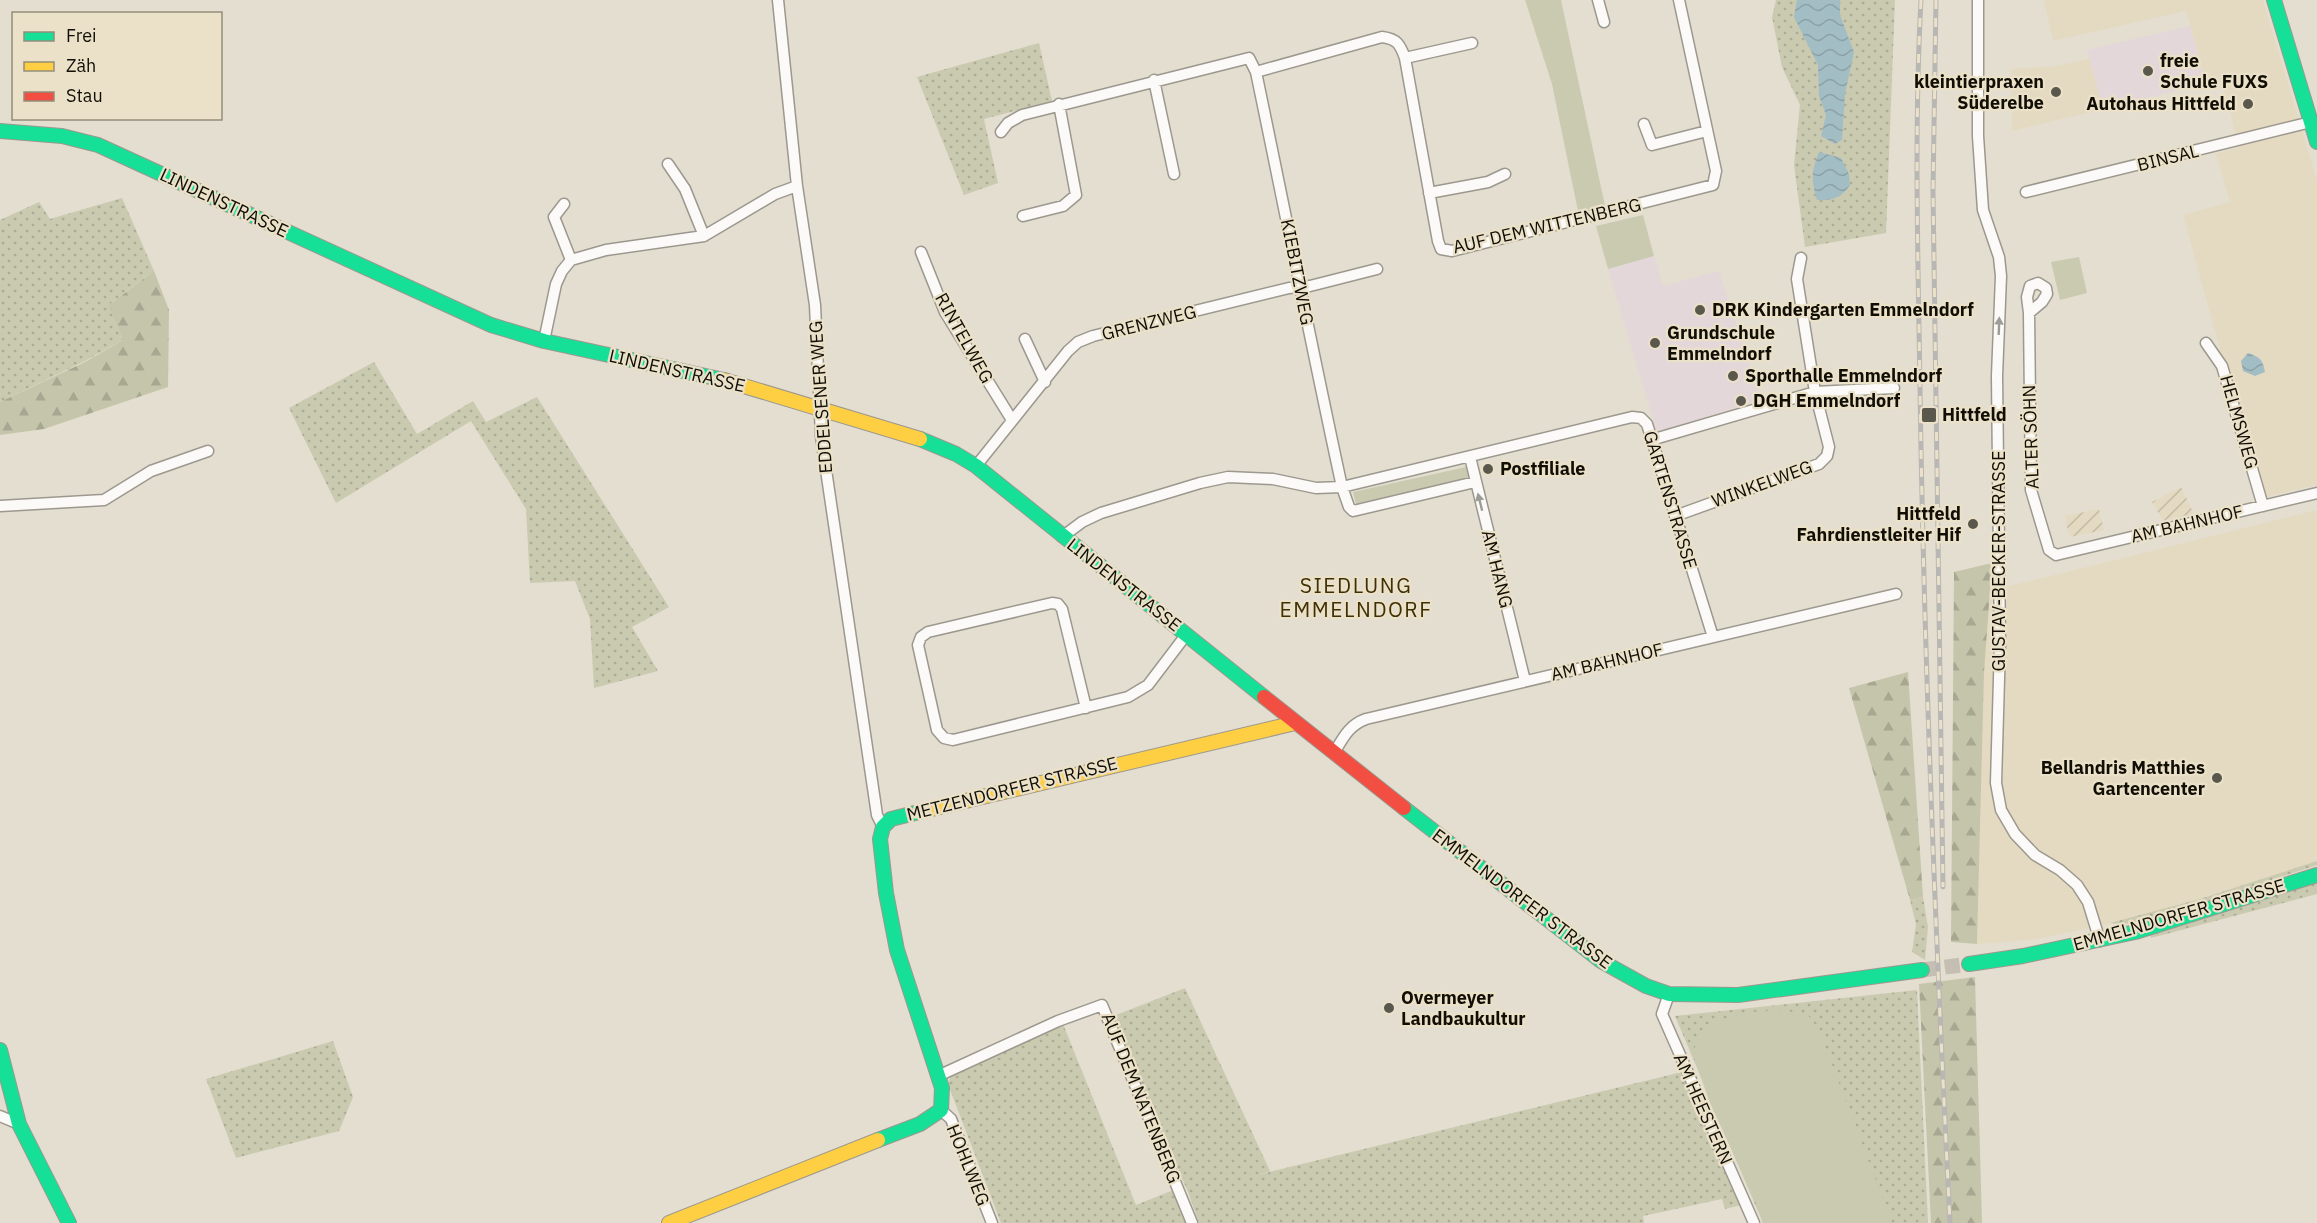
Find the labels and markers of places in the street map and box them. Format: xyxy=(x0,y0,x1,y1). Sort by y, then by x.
place label: freie Schule FUXS xyxy=(2160,49,2268,93)
marker: freie Schule FUXS xyxy=(2141,64,2155,78)
place label: kleintierpraxen Süderelbe xyxy=(1914,70,2044,114)
marker: kleintierpraxen Süderelbe xyxy=(2049,85,2063,99)
place label: Autohaus Hittfeld xyxy=(2086,92,2236,115)
marker: Autohaus Hittfeld xyxy=(2241,97,2255,111)
place label: DRK Kindergarten Emmelndorf xyxy=(1712,298,1974,321)
marker: DRK Kindergarten Emmelndorf xyxy=(1693,303,1707,317)
place label: Grundschule Emmelndorf xyxy=(1667,321,1775,365)
marker: Grundschule Emmelndorf xyxy=(1648,336,1662,350)
place label: Sporthalle Emmelndorf xyxy=(1745,364,1943,387)
marker: Sporthalle Emmelndorf xyxy=(1726,369,1740,383)
place label: DGH Emmelndorf xyxy=(1753,389,1901,412)
marker: DGH Emmelndorf xyxy=(1734,394,1748,408)
place label: Hittfeld xyxy=(1942,403,2007,426)
marker: Hittfeld xyxy=(1920,406,1938,424)
place label: Postfiliale xyxy=(1500,457,1585,480)
marker: Postfiliale xyxy=(1481,462,1495,476)
place label: Hittfeld Fahrdienstleiter Hif xyxy=(1796,502,1961,546)
marker: Hittfeld Fahrdienstleiter Hif xyxy=(1966,517,1980,531)
place label: Bellandris Matthies Gartencenter xyxy=(2041,756,2205,800)
marker: Bellandris Matthies Gartencenter xyxy=(2210,771,2224,785)
place label: Overmeyer Landbaukultur xyxy=(1401,986,1526,1030)
marker: Overmeyer Landbaukultur xyxy=(1382,1001,1396,1015)

